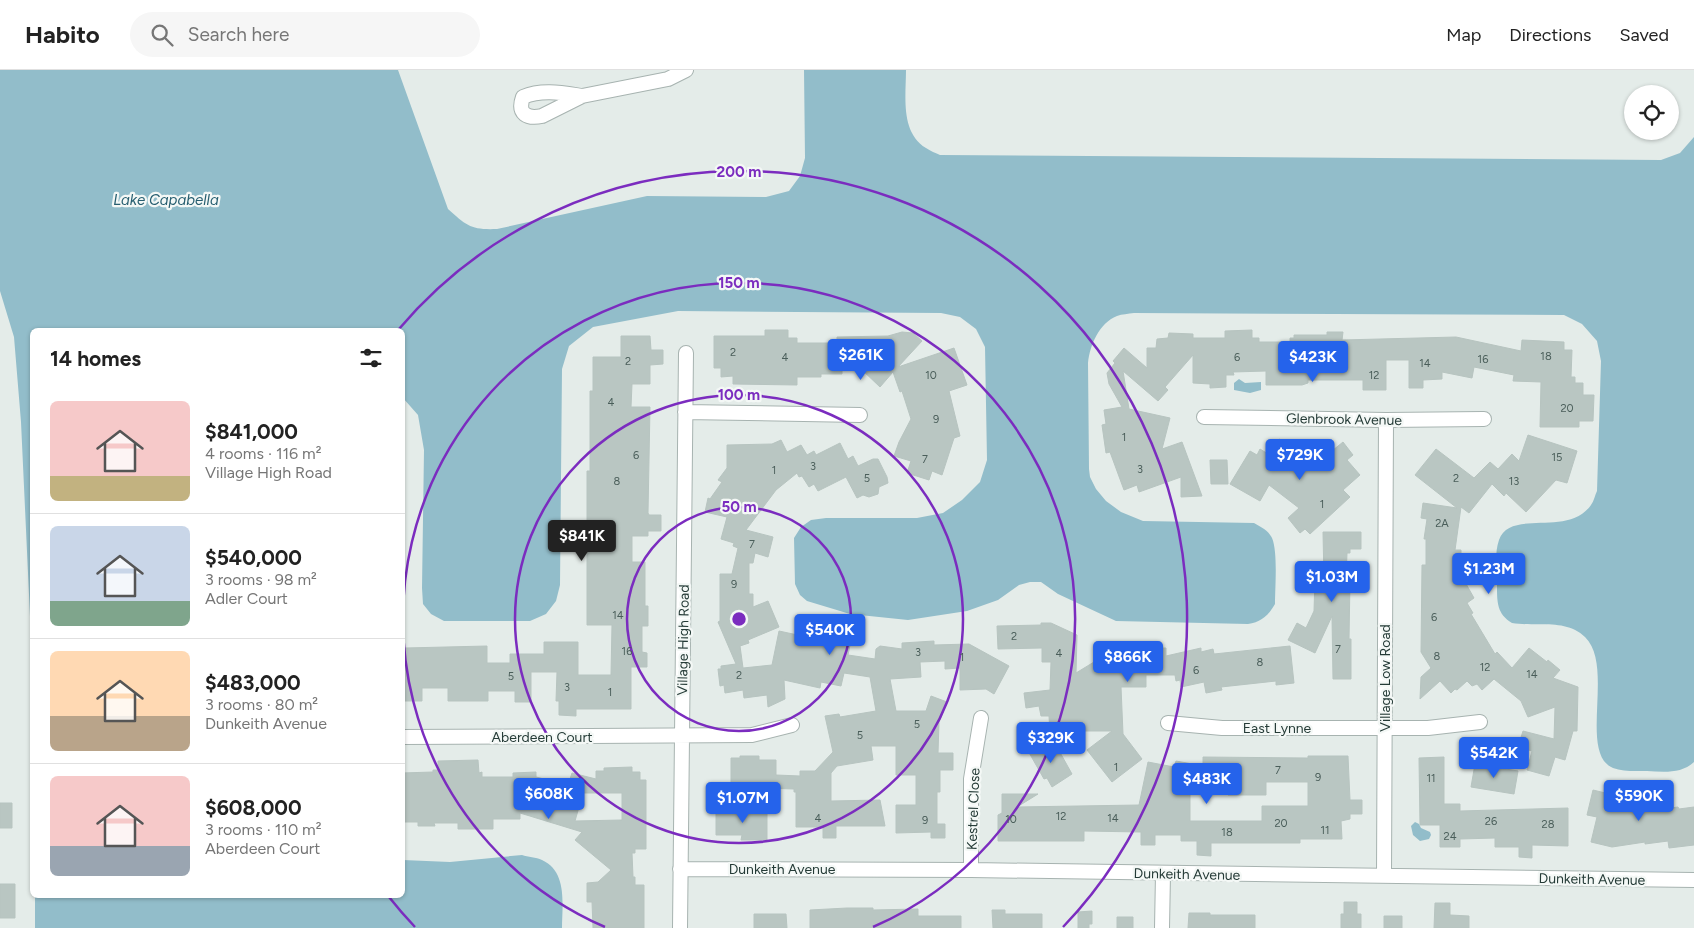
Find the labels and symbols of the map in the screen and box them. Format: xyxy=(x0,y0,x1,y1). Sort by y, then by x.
text: 200 m xyxy=(717,163,761,181)
water label: Lake Capabella xyxy=(113,191,219,209)
text: 150 m xyxy=(718,274,760,292)
pin: $261K xyxy=(826,338,896,381)
pin: $423K xyxy=(1278,340,1348,383)
house number: 2 xyxy=(730,346,736,359)
house number: 18 xyxy=(1540,350,1552,363)
house number: 4 xyxy=(782,351,789,364)
house number: 6 xyxy=(1234,351,1240,364)
house number: 16 xyxy=(1478,353,1488,366)
house number: 2 xyxy=(625,355,631,368)
house number: 14 xyxy=(1419,357,1431,370)
house number: 10 xyxy=(925,369,937,382)
house number: 12 xyxy=(1369,369,1379,382)
text: 100 m xyxy=(718,386,760,404)
house number: 4 xyxy=(608,396,615,409)
house number: 20 xyxy=(1560,402,1574,415)
street label: Glenbrook Avenue xyxy=(1286,410,1402,429)
house number: 9 xyxy=(933,413,939,426)
house number: 1 xyxy=(1122,431,1126,444)
pin: $729K xyxy=(1265,438,1335,481)
house number: 6 xyxy=(633,449,639,462)
house number: 15 xyxy=(1552,451,1562,464)
house number: 7 xyxy=(922,453,928,466)
house number: 3 xyxy=(810,460,816,473)
house number: 3 xyxy=(1137,463,1143,476)
house number: 1 xyxy=(772,464,776,477)
house number: 5 xyxy=(864,472,870,485)
house number: 2 xyxy=(1453,472,1459,485)
house number: 8 xyxy=(614,475,621,488)
house number: 13 xyxy=(1509,475,1519,488)
text: 50 m xyxy=(721,498,757,516)
house number: 1 xyxy=(1320,498,1324,511)
house number: 2A xyxy=(1435,517,1449,530)
pin: $841K xyxy=(547,520,617,562)
house number: 7 xyxy=(749,538,755,551)
pin: $1.23M xyxy=(1448,552,1530,595)
pin: $1.03M xyxy=(1291,560,1373,603)
house number: 9 xyxy=(731,578,737,591)
street label: Village High Road xyxy=(674,584,693,696)
house number: 14 xyxy=(612,609,624,622)
centre of rings xyxy=(730,610,748,628)
house number: 6 xyxy=(1431,611,1437,624)
pin: $540K xyxy=(795,614,865,656)
street label: Village Low Road xyxy=(1377,624,1394,732)
house number: 2 xyxy=(1011,630,1017,643)
pin: $866K xyxy=(1093,640,1163,683)
house number: 7 xyxy=(1335,643,1341,656)
house number: 16 xyxy=(622,645,632,658)
house number: 3 xyxy=(915,646,921,659)
house number: 4 xyxy=(1056,647,1063,660)
house number: 8 xyxy=(1434,650,1441,663)
house number: 1 xyxy=(960,651,964,664)
house number: 8 xyxy=(1257,656,1264,669)
house number: 12 xyxy=(1480,661,1490,674)
house number: 6 xyxy=(1193,664,1199,677)
house number: 14 xyxy=(1526,668,1538,681)
house number: 2 xyxy=(736,669,742,682)
house number: 5 xyxy=(508,670,514,683)
house number: 3 xyxy=(564,681,570,694)
house number: 1 xyxy=(608,686,612,699)
house number: 5 xyxy=(914,718,920,731)
street label: East Lynne xyxy=(1243,720,1312,737)
pin: $329K xyxy=(1016,722,1086,764)
street label: Aberdeen Court xyxy=(492,729,592,746)
house number: 5 xyxy=(857,729,863,742)
pin: $542K xyxy=(1459,736,1529,779)
house number: 1 xyxy=(1114,761,1118,774)
pin: $483K xyxy=(1172,762,1242,805)
house number: 7 xyxy=(1275,764,1281,777)
street label: Kestrel Close xyxy=(964,767,983,850)
house number: 9 xyxy=(1315,771,1321,784)
house number: 11 xyxy=(1426,772,1436,785)
pin: $608K xyxy=(514,778,584,820)
pin: $590K xyxy=(1604,780,1674,822)
pin: $1.07M xyxy=(702,782,784,824)
house number: 12 xyxy=(1056,810,1066,823)
house number: 4 xyxy=(815,812,822,825)
house number: 14 xyxy=(1107,812,1119,825)
house number: 10 xyxy=(1005,813,1017,826)
house number: 9 xyxy=(922,814,928,827)
house number: 26 xyxy=(1485,815,1497,828)
house number: 20 xyxy=(1274,817,1288,830)
house number: 28 xyxy=(1542,818,1555,831)
house number: 11 xyxy=(1320,824,1330,837)
house number: 18 xyxy=(1221,826,1233,839)
house number: 24 xyxy=(1444,830,1457,843)
street label: Dunkeith Avenue xyxy=(729,861,836,878)
street label: Dunkeith Avenue xyxy=(1133,865,1241,884)
street label: Dunkeith Avenue xyxy=(1538,870,1646,889)

